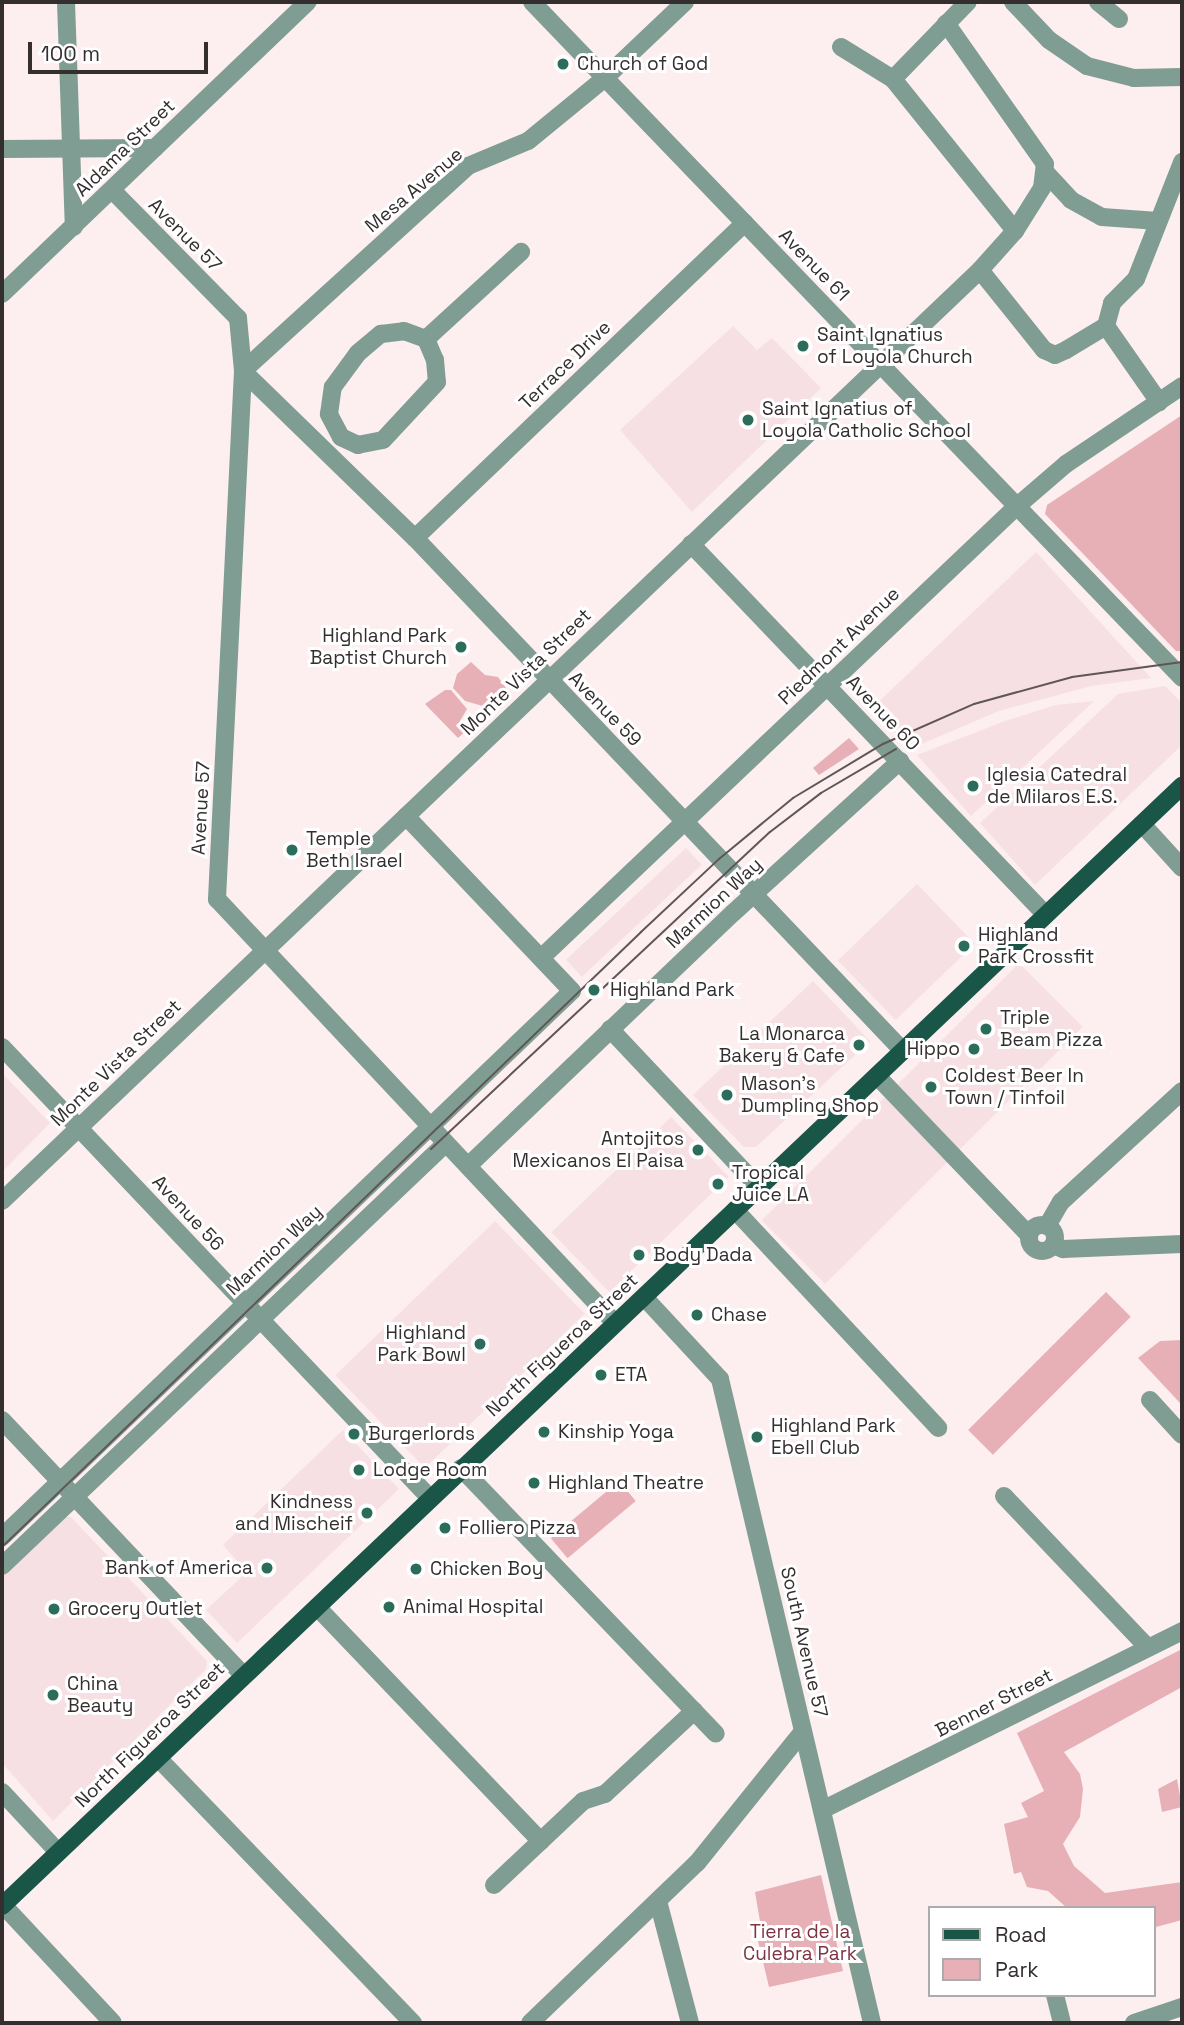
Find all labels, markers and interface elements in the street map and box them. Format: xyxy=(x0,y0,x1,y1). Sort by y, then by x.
scale bar xyxy=(32,28,212,72)
text: 100 m xyxy=(41,40,100,67)
place label: Church of God xyxy=(577,53,708,75)
marker: Church of God xyxy=(555,56,571,72)
street label: Aldama Street xyxy=(70,95,180,201)
street label: Mesa Avenue xyxy=(361,143,467,237)
street label: Avenue 57 xyxy=(144,194,226,276)
street label: Avenue 61 xyxy=(774,224,854,306)
street label: Terrace Drive xyxy=(515,316,615,414)
place label: Saint Ignatius of Loyola Church xyxy=(817,324,973,368)
marker: Saint Ignatius of Loyola Church xyxy=(795,338,811,354)
place label: Saint Ignatius of Loyola Catholic School xyxy=(762,398,971,442)
marker: Saint Ignatius of Loyola Catholic School xyxy=(740,412,756,428)
street label: Piedmont Avenue xyxy=(774,582,904,710)
street label: Monte Vista Street xyxy=(456,604,596,740)
place label: Highland Park Baptist Church xyxy=(310,625,447,669)
marker: Highland Park Baptist Church xyxy=(453,639,469,655)
street label: Avenue 59 xyxy=(564,667,646,751)
street label: Avenue 60 xyxy=(842,671,924,755)
street label: Avenue 57 xyxy=(187,761,215,855)
place label: Iglesia Catedral de Milaros E.S. xyxy=(987,764,1127,808)
marker: Iglesia Catedral de Milaros E.S. xyxy=(965,778,981,794)
place label: Temple Beth Israel xyxy=(306,828,403,872)
marker: Temple Beth Israel xyxy=(284,842,300,858)
street label: Marmion Way xyxy=(661,853,767,953)
place label: Highland Park Crossfit xyxy=(978,924,1094,968)
marker: Highland Park Crossfit xyxy=(956,938,972,954)
place label: Highland Park xyxy=(610,979,735,1001)
marker: Highland Park xyxy=(584,980,604,1000)
street label: Monte Vista Street xyxy=(46,995,186,1131)
place label: Triple Beam Pizza xyxy=(1000,1007,1103,1051)
marker: Triple Beam Pizza xyxy=(978,1021,994,1037)
place label: La Monarca Bakery & Cafe xyxy=(719,1023,845,1067)
marker: La Monarca Bakery & Cafe xyxy=(851,1037,867,1053)
place label: Hippo xyxy=(907,1038,960,1060)
marker: Hippo xyxy=(966,1041,982,1057)
place label: Coldest Beer In Town / Tinfoil xyxy=(945,1065,1084,1109)
place label: Mason's Dumpling Shop xyxy=(741,1073,879,1117)
marker: Coldest Beer In Town / Tinfoil xyxy=(923,1079,939,1095)
marker: Mason's Dumpling Shop xyxy=(719,1087,735,1103)
place label: Antojitos Mexicanos El Paisa xyxy=(513,1128,684,1172)
marker: Antojitos Mexicanos El Paisa xyxy=(690,1142,706,1158)
place label: Tropical Juice LA xyxy=(732,1162,809,1206)
street label: Avenue 56 xyxy=(147,1170,229,1256)
marker: Tropical Juice LA xyxy=(710,1176,726,1192)
street label: Marmion Way xyxy=(221,1200,327,1300)
place label: Body Dada xyxy=(653,1244,752,1266)
marker: Body Dada xyxy=(631,1247,647,1263)
street label: North Figueroa Street xyxy=(481,1269,643,1421)
place label: Chase xyxy=(711,1304,767,1326)
marker: Chase xyxy=(689,1307,705,1323)
place label: Highland Park Bowl xyxy=(378,1322,466,1366)
marker: Highland Park Bowl xyxy=(472,1336,488,1352)
place label: ETA xyxy=(615,1364,647,1386)
marker: ETA xyxy=(593,1367,609,1383)
place label: Highland Park Ebell Club xyxy=(771,1415,896,1459)
place label: Kinship Yoga xyxy=(558,1421,674,1443)
place label: Burgerlords xyxy=(368,1423,475,1445)
marker: Kinship Yoga xyxy=(536,1424,552,1440)
marker: Burgerlords xyxy=(346,1426,362,1442)
marker: Highland Park Ebell Club xyxy=(749,1429,765,1445)
place label: Lodge Room xyxy=(373,1459,487,1481)
marker: Lodge Room xyxy=(351,1462,367,1478)
place label: Highland Theatre xyxy=(548,1472,705,1494)
marker: Highland Theatre xyxy=(526,1475,542,1491)
place label: Kindness and Mischeif xyxy=(235,1491,353,1535)
marker: Kindness and Mischeif xyxy=(359,1505,375,1521)
place label: Folliero Pizza xyxy=(459,1517,576,1539)
marker: Folliero Pizza xyxy=(437,1520,453,1536)
place label: Bank of America xyxy=(104,1557,253,1579)
place label: Chicken Boy xyxy=(430,1558,543,1580)
marker: Bank of America xyxy=(259,1560,275,1576)
marker: Chicken Boy xyxy=(408,1561,424,1577)
street label: South Avenue 57 xyxy=(776,1564,832,1720)
place label: Animal Hospital xyxy=(403,1596,543,1618)
place label: Grocery Outlet xyxy=(68,1598,203,1620)
marker: Animal Hospital xyxy=(381,1599,397,1615)
marker: Grocery Outlet xyxy=(46,1601,62,1617)
street label: North Figueroa Street xyxy=(70,1658,230,1812)
street label: Benner Street xyxy=(932,1664,1056,1742)
place label: China Beauty xyxy=(67,1673,133,1717)
marker: China Beauty xyxy=(45,1687,61,1703)
legend xyxy=(928,1906,1156,1997)
park label: Tierra de la Culebra Park xyxy=(743,1921,857,1965)
text: Road xyxy=(995,1921,1047,1948)
text: Park xyxy=(995,1956,1039,1983)

